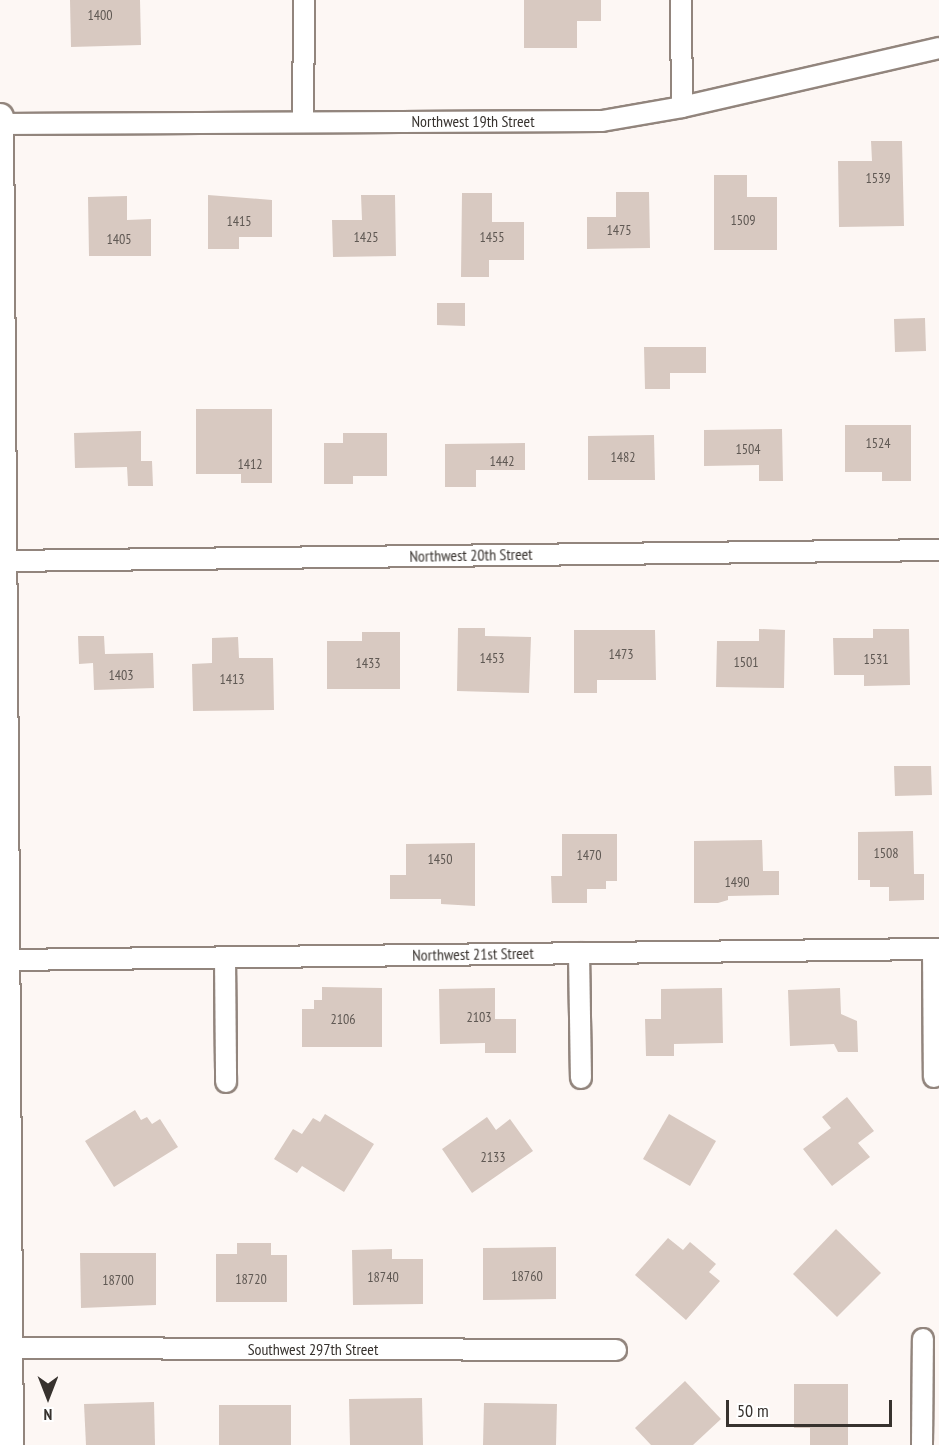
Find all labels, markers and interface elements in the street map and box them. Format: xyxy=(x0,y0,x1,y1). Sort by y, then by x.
house number: 1400 xyxy=(87,7,113,23)
street label: Northwest 19th Street xyxy=(411,111,535,131)
house number: 1539 xyxy=(865,170,891,186)
house number: 1509 xyxy=(730,212,756,228)
house number: 1415 xyxy=(226,213,252,229)
house number: 1475 xyxy=(606,222,632,238)
house number: 1425 xyxy=(353,229,379,245)
house number: 1455 xyxy=(479,229,505,245)
house number: 1405 xyxy=(106,231,132,247)
house number: 1524 xyxy=(865,435,891,451)
house number: 1504 xyxy=(735,441,761,457)
house number: 1482 xyxy=(610,449,636,465)
house number: 1442 xyxy=(489,453,515,469)
house number: 1412 xyxy=(237,456,263,472)
street label: Northwest 20th Street xyxy=(409,544,533,566)
house number: 1473 xyxy=(608,646,634,662)
house number: 1453 xyxy=(479,650,505,666)
house number: 1531 xyxy=(863,651,889,667)
house number: 1501 xyxy=(733,654,759,670)
house number: 1433 xyxy=(355,655,381,671)
house number: 1403 xyxy=(108,667,134,683)
house number: 1413 xyxy=(219,671,245,687)
house number: 1508 xyxy=(873,845,899,861)
house number: 1470 xyxy=(576,847,602,863)
house number: 1450 xyxy=(427,851,453,867)
house number: 1490 xyxy=(724,874,750,890)
street label: Northwest 21st Street xyxy=(412,943,534,965)
house number: 2103 xyxy=(466,1009,492,1025)
house number: 2106 xyxy=(330,1011,356,1027)
house number: 2133 xyxy=(480,1149,506,1165)
house number: 18760 xyxy=(511,1268,543,1284)
house number: 18740 xyxy=(367,1269,399,1285)
house number: 18720 xyxy=(235,1271,267,1287)
house number: 18700 xyxy=(102,1272,134,1288)
street label: Southwest 297th Street xyxy=(248,1339,378,1359)
north arrow xyxy=(18,1367,78,1427)
scale bar xyxy=(729,1388,896,1426)
text: 50 m xyxy=(737,1399,769,1422)
text: N xyxy=(44,1405,52,1425)

